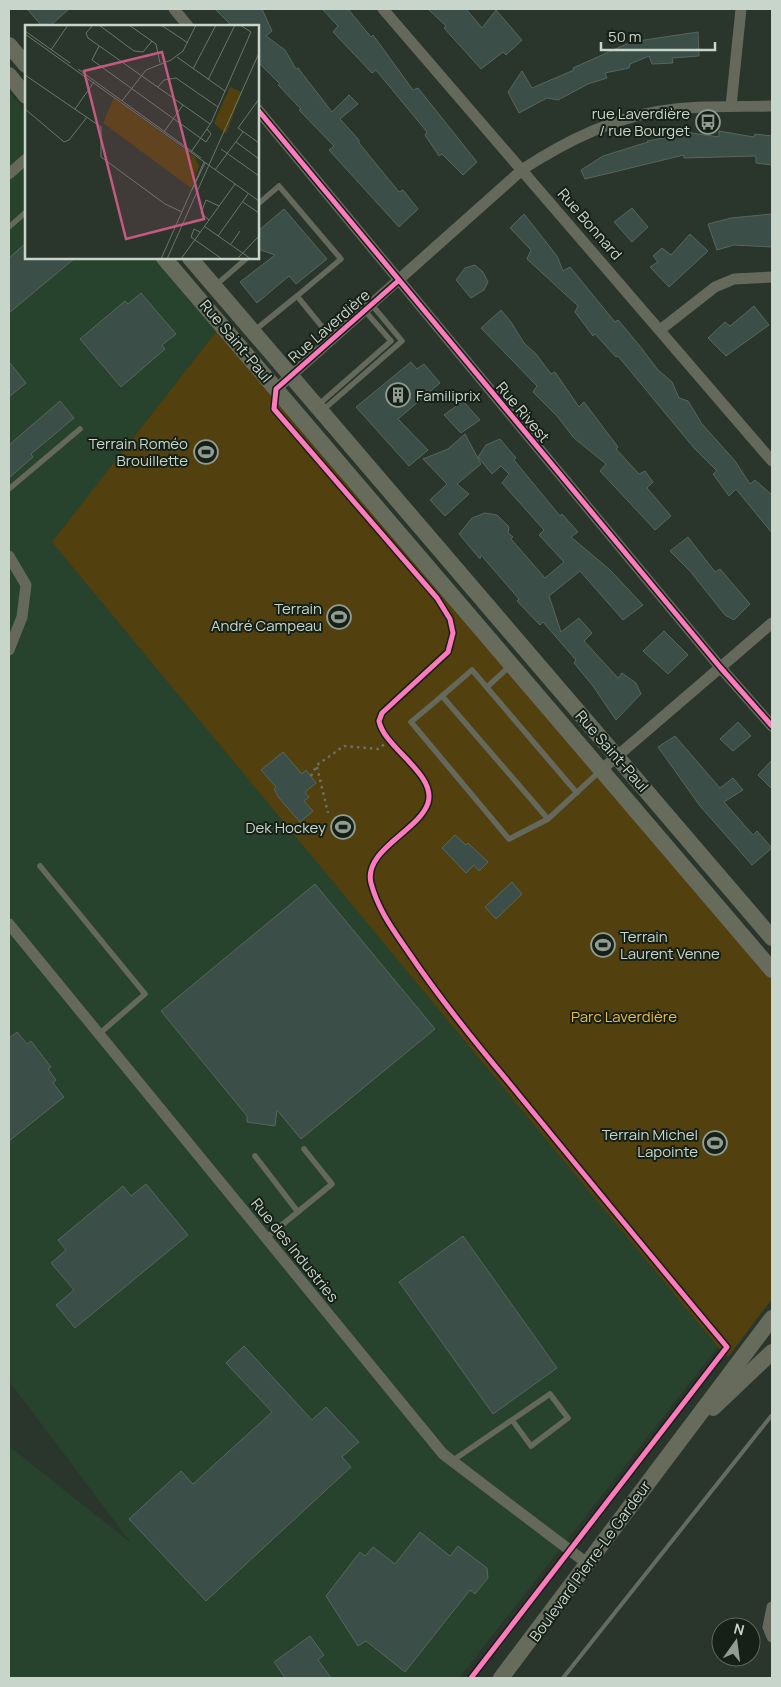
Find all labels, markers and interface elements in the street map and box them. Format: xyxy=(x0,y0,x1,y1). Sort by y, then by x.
scale bar xyxy=(601,20,715,52)
inset map xyxy=(25,25,259,259)
text: 50 m xyxy=(608,26,642,47)
place label: rue Laverdière / rue Bourget xyxy=(592,103,690,141)
bus stop icon: rue Laverdière / rue Bourget xyxy=(695,109,721,135)
street label: Rue Bonnard xyxy=(553,184,627,264)
street label: Rue Laverdière xyxy=(283,284,375,368)
street label: Rue Saint-Paul xyxy=(195,295,277,387)
street label: Rue Rivest xyxy=(491,377,555,447)
building icon: Familiprix xyxy=(385,382,411,408)
place label: Familiprix xyxy=(416,385,481,406)
place label: Terrain Roméo Brouillette xyxy=(89,433,188,471)
sports icon: Terrain Roméo Brouillette xyxy=(193,439,219,465)
place label: Terrain André Campeau xyxy=(211,598,322,636)
sports icon: Terrain André Campeau xyxy=(326,604,352,630)
street label: Rue Saint-Paul xyxy=(571,706,653,796)
sports icon: Dek Hockey xyxy=(330,814,356,840)
place label: Dek Hockey xyxy=(245,817,326,838)
place label: Terrain Laurent Venne xyxy=(620,926,720,964)
sports icon: Terrain Laurent Venne xyxy=(590,932,616,958)
park label: Parc Laverdière xyxy=(571,1006,677,1027)
place label: Terrain Michel Lapointe xyxy=(602,1124,698,1162)
sports icon: Terrain Michel Lapointe xyxy=(702,1130,728,1156)
street label: Rue des Industries xyxy=(246,1194,344,1307)
street label: Boulevard Pierre-Le Gardeur xyxy=(524,1476,656,1646)
north arrow xyxy=(711,1617,761,1667)
text: N xyxy=(732,1618,746,1639)

